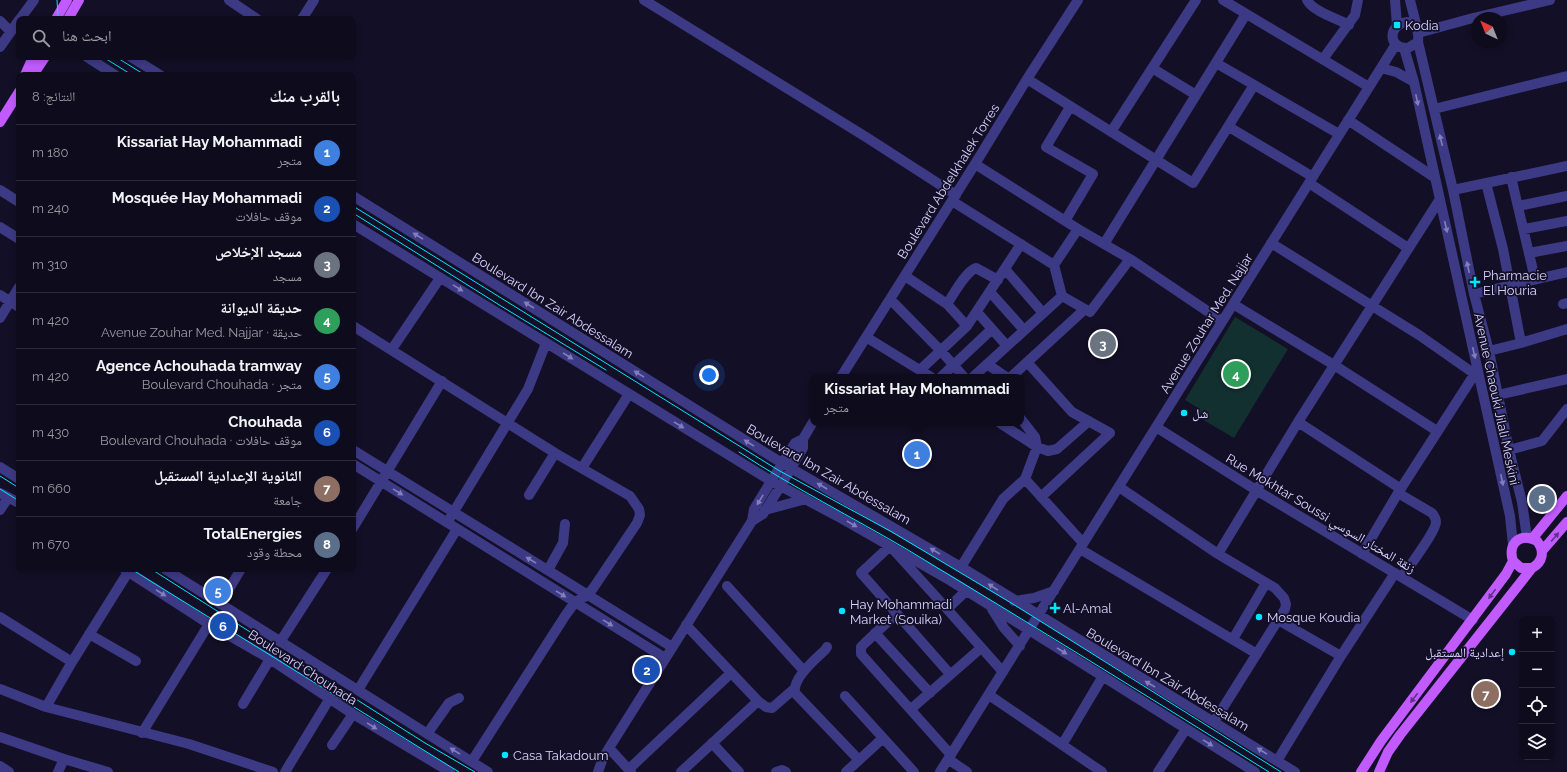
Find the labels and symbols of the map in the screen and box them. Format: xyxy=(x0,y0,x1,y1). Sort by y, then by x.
north arrow xyxy=(1471,12,1507,48)
place label: Kodia xyxy=(1405,18,1439,33)
marker: Kodia xyxy=(1392,20,1402,30)
one-way arrow xyxy=(1415,94,1421,106)
street label: Boulevard Abdelkhalek Torres xyxy=(894,101,1002,262)
one-way arrow xyxy=(1438,134,1444,146)
one-way arrow xyxy=(1443,220,1449,233)
one-way arrow xyxy=(412,233,424,240)
street label: Boulevard Ibn Zair Abdessalam xyxy=(470,250,636,361)
street label: Avenue Zouhar Med. Najjar xyxy=(1157,250,1256,396)
one-way arrow xyxy=(1465,261,1471,273)
place label: Pharmacie El Houria xyxy=(1483,268,1547,298)
marker: Pharmacie El Houria xyxy=(1470,277,1480,287)
one-way arrow xyxy=(452,285,464,292)
one-way arrow xyxy=(524,301,534,309)
street label: Avenue Chaouki Jilali Meskini xyxy=(1471,312,1522,486)
pin: 3 xyxy=(1090,329,1116,359)
one-way arrow xyxy=(1472,347,1478,360)
one-way arrow xyxy=(562,353,574,360)
pin: 4 xyxy=(1223,359,1249,389)
your location xyxy=(699,365,719,385)
one-way arrow xyxy=(634,370,644,378)
place label: شل xyxy=(1192,406,1208,422)
marker: شل xyxy=(1179,408,1189,418)
one-way arrow xyxy=(673,421,685,428)
street label: Boulevard Ibn Zair Abdessalam xyxy=(744,421,913,528)
one-way arrow xyxy=(744,439,754,447)
pin: 1 xyxy=(904,439,930,469)
street label: Rue Mokhtar Soussi زنقة المختار السوسي xyxy=(1221,451,1418,579)
one-way arrow xyxy=(1499,474,1505,487)
one-way arrow xyxy=(816,483,828,490)
pin: 8 xyxy=(1529,484,1555,514)
one-way arrow xyxy=(393,488,403,496)
one-way arrow xyxy=(756,494,763,506)
one-way arrow xyxy=(846,521,858,528)
one-way arrow xyxy=(1550,531,1559,542)
one-way arrow xyxy=(929,548,941,555)
one-way arrow xyxy=(525,556,537,563)
pin: 5 xyxy=(205,576,231,606)
one-way arrow xyxy=(988,584,999,591)
one-way arrow xyxy=(1488,588,1496,599)
one-way arrow xyxy=(156,589,166,597)
one-way arrow xyxy=(555,591,567,598)
place label: Hay Mohammadi Market (Souika) xyxy=(850,597,952,627)
place label: Al-Amal xyxy=(1063,601,1112,616)
marker: Al-Amal xyxy=(1050,603,1060,613)
marker: Hay Mohammadi Market (Souika) xyxy=(837,606,847,616)
place label: Mosque Koudia xyxy=(1267,610,1360,625)
pin: 6 xyxy=(210,611,236,641)
marker: Mosque Koudia xyxy=(1254,612,1264,622)
one-way arrow xyxy=(603,619,613,627)
street label: Boulevard Ibn Zair Abdessalam xyxy=(1084,625,1252,734)
street label: Boulevard Chouhada xyxy=(246,627,360,708)
place label: إعدادية المستقبل xyxy=(1425,645,1504,661)
marker: إعدادية المستقبل xyxy=(1507,647,1517,657)
one-way arrow xyxy=(1056,648,1068,655)
pin: 2 xyxy=(634,655,660,685)
pin: 7 xyxy=(1473,679,1499,709)
one-way arrow xyxy=(1144,681,1156,688)
one-way arrow xyxy=(1410,692,1418,703)
one-way arrow xyxy=(366,723,378,730)
one-way arrow xyxy=(1203,739,1213,747)
one-way arrow xyxy=(449,748,461,755)
place label: Casa Takadoum xyxy=(513,748,608,763)
one-way arrow xyxy=(1256,748,1267,755)
marker: Casa Takadoum xyxy=(500,750,510,760)

